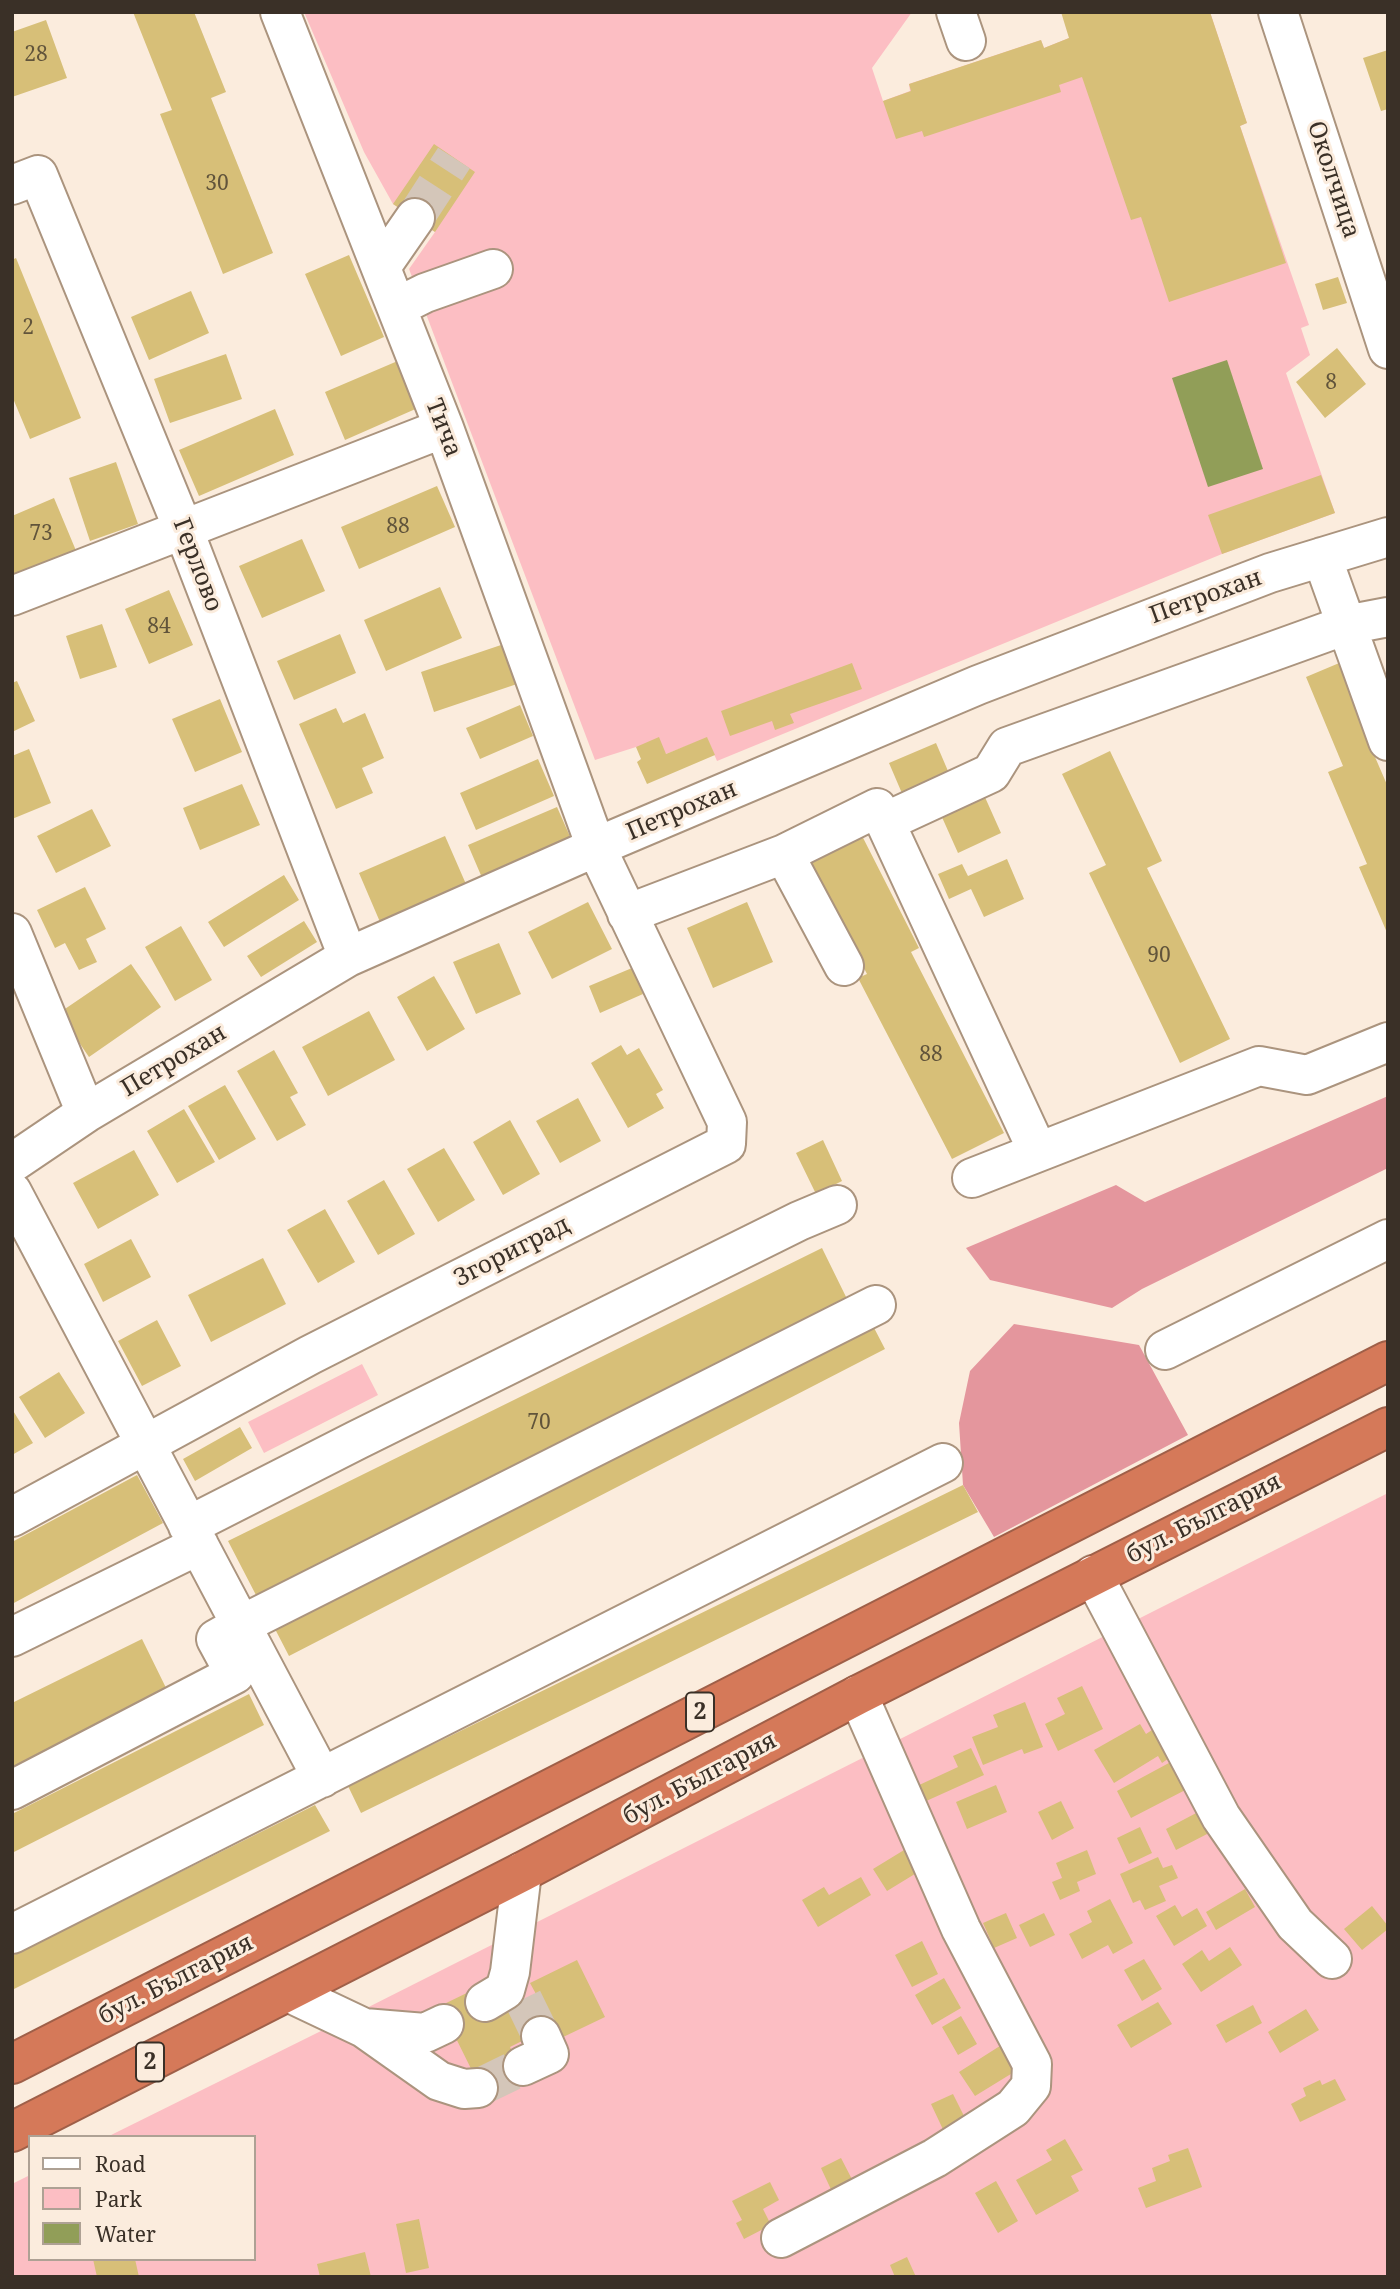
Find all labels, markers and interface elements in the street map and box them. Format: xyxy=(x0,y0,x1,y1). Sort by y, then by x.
house number: 28 xyxy=(24,42,48,68)
street label: Околчица xyxy=(1301,118,1365,242)
house number: 30 xyxy=(205,171,229,197)
house number: 2 xyxy=(22,315,34,341)
house number: 8 xyxy=(1325,370,1337,396)
street label: Тича xyxy=(419,395,467,461)
street label: Герлово xyxy=(166,514,228,616)
house number: 88 xyxy=(386,514,410,540)
house number: 73 xyxy=(29,521,53,547)
street label: Петрохан xyxy=(1146,563,1266,631)
house number: 84 xyxy=(147,614,171,640)
street label: Петрохан xyxy=(622,775,742,847)
house number: 90 xyxy=(1147,943,1171,969)
street label: Петрохан xyxy=(116,1018,232,1104)
house number: 88 xyxy=(919,1042,943,1068)
street label: Згориград xyxy=(449,1211,575,1293)
house number: 70 xyxy=(527,1410,551,1436)
street label: бул. България xyxy=(1122,1468,1286,1570)
road number: 2 xyxy=(686,1693,714,1732)
street label: бул. България xyxy=(618,1726,782,1832)
street label: бул. България xyxy=(94,1929,258,2031)
road number: 2 xyxy=(136,2042,164,2082)
legend xyxy=(28,2135,256,2261)
text: Road xyxy=(95,2150,146,2178)
text: Park xyxy=(95,2185,142,2213)
text: Water xyxy=(95,2220,156,2248)

